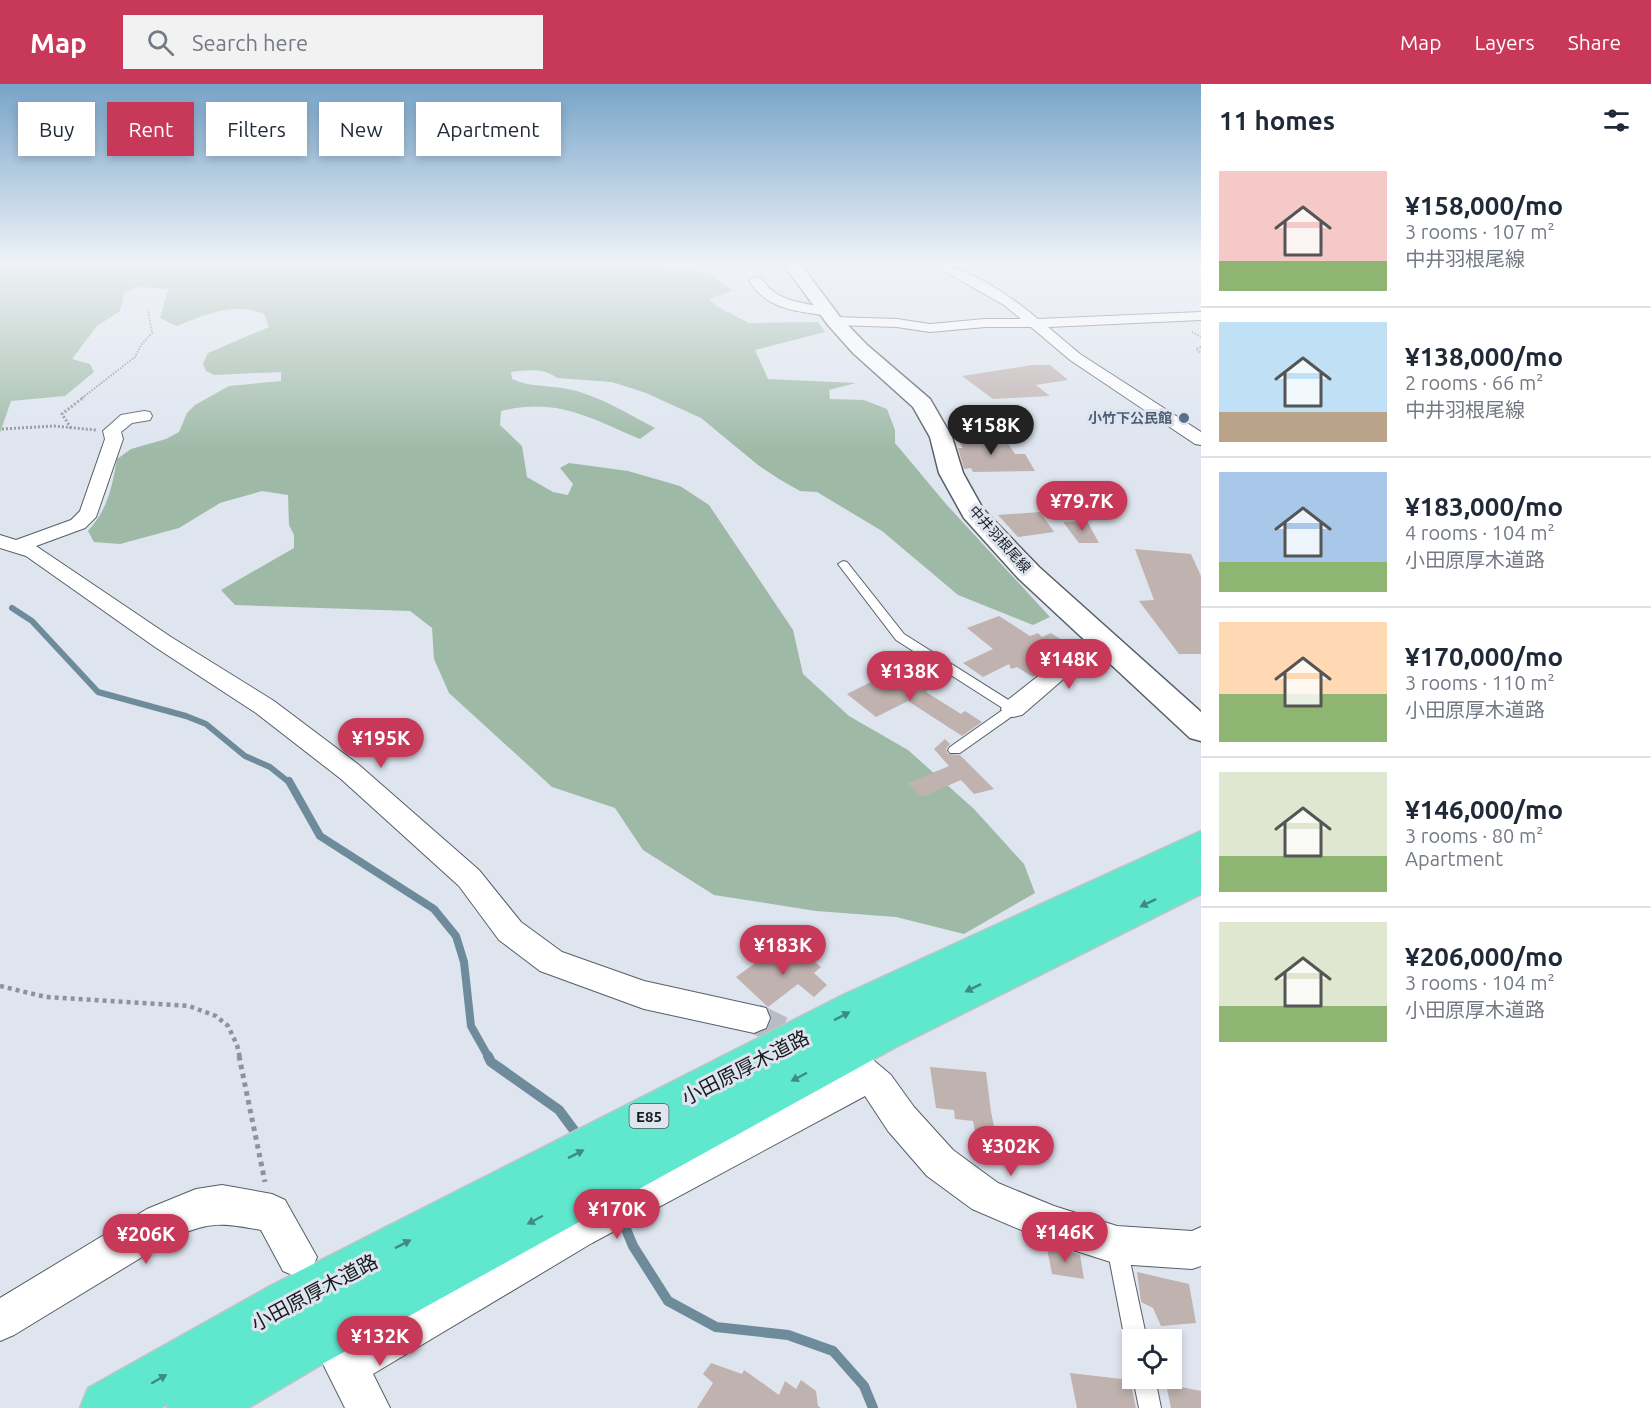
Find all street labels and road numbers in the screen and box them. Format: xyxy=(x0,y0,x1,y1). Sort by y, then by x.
street label: 中井羽根尾線 xyxy=(966,502,1034,576)
street label: 小田原厚木道路 xyxy=(677,1025,813,1109)
road number: E85 xyxy=(630,1104,668,1128)
street label: 小田原厚木道路 xyxy=(247,1249,381,1335)

